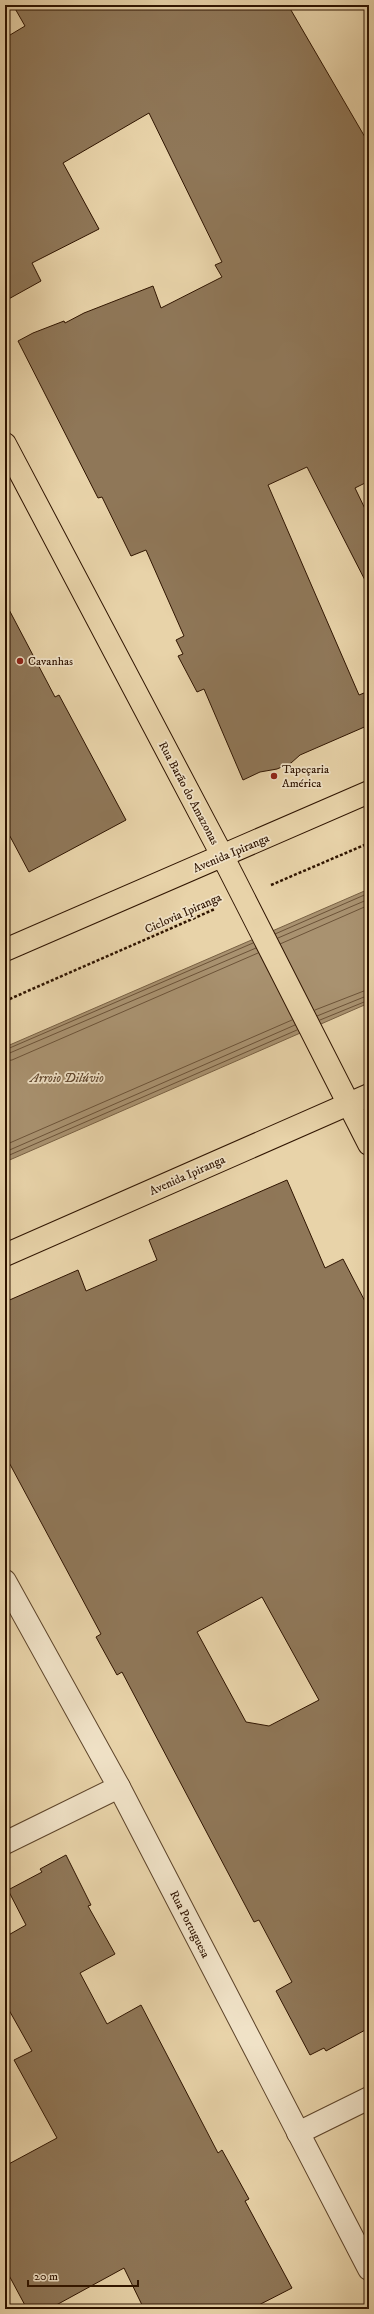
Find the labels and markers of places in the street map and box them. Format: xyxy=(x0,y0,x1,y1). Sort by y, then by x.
place label: Cavanhas xyxy=(28,654,73,669)
marker: Cavanhas xyxy=(15,656,25,666)
place label: Tapeçaria América xyxy=(282,762,330,791)
marker: Tapeçaria América xyxy=(269,771,279,781)

